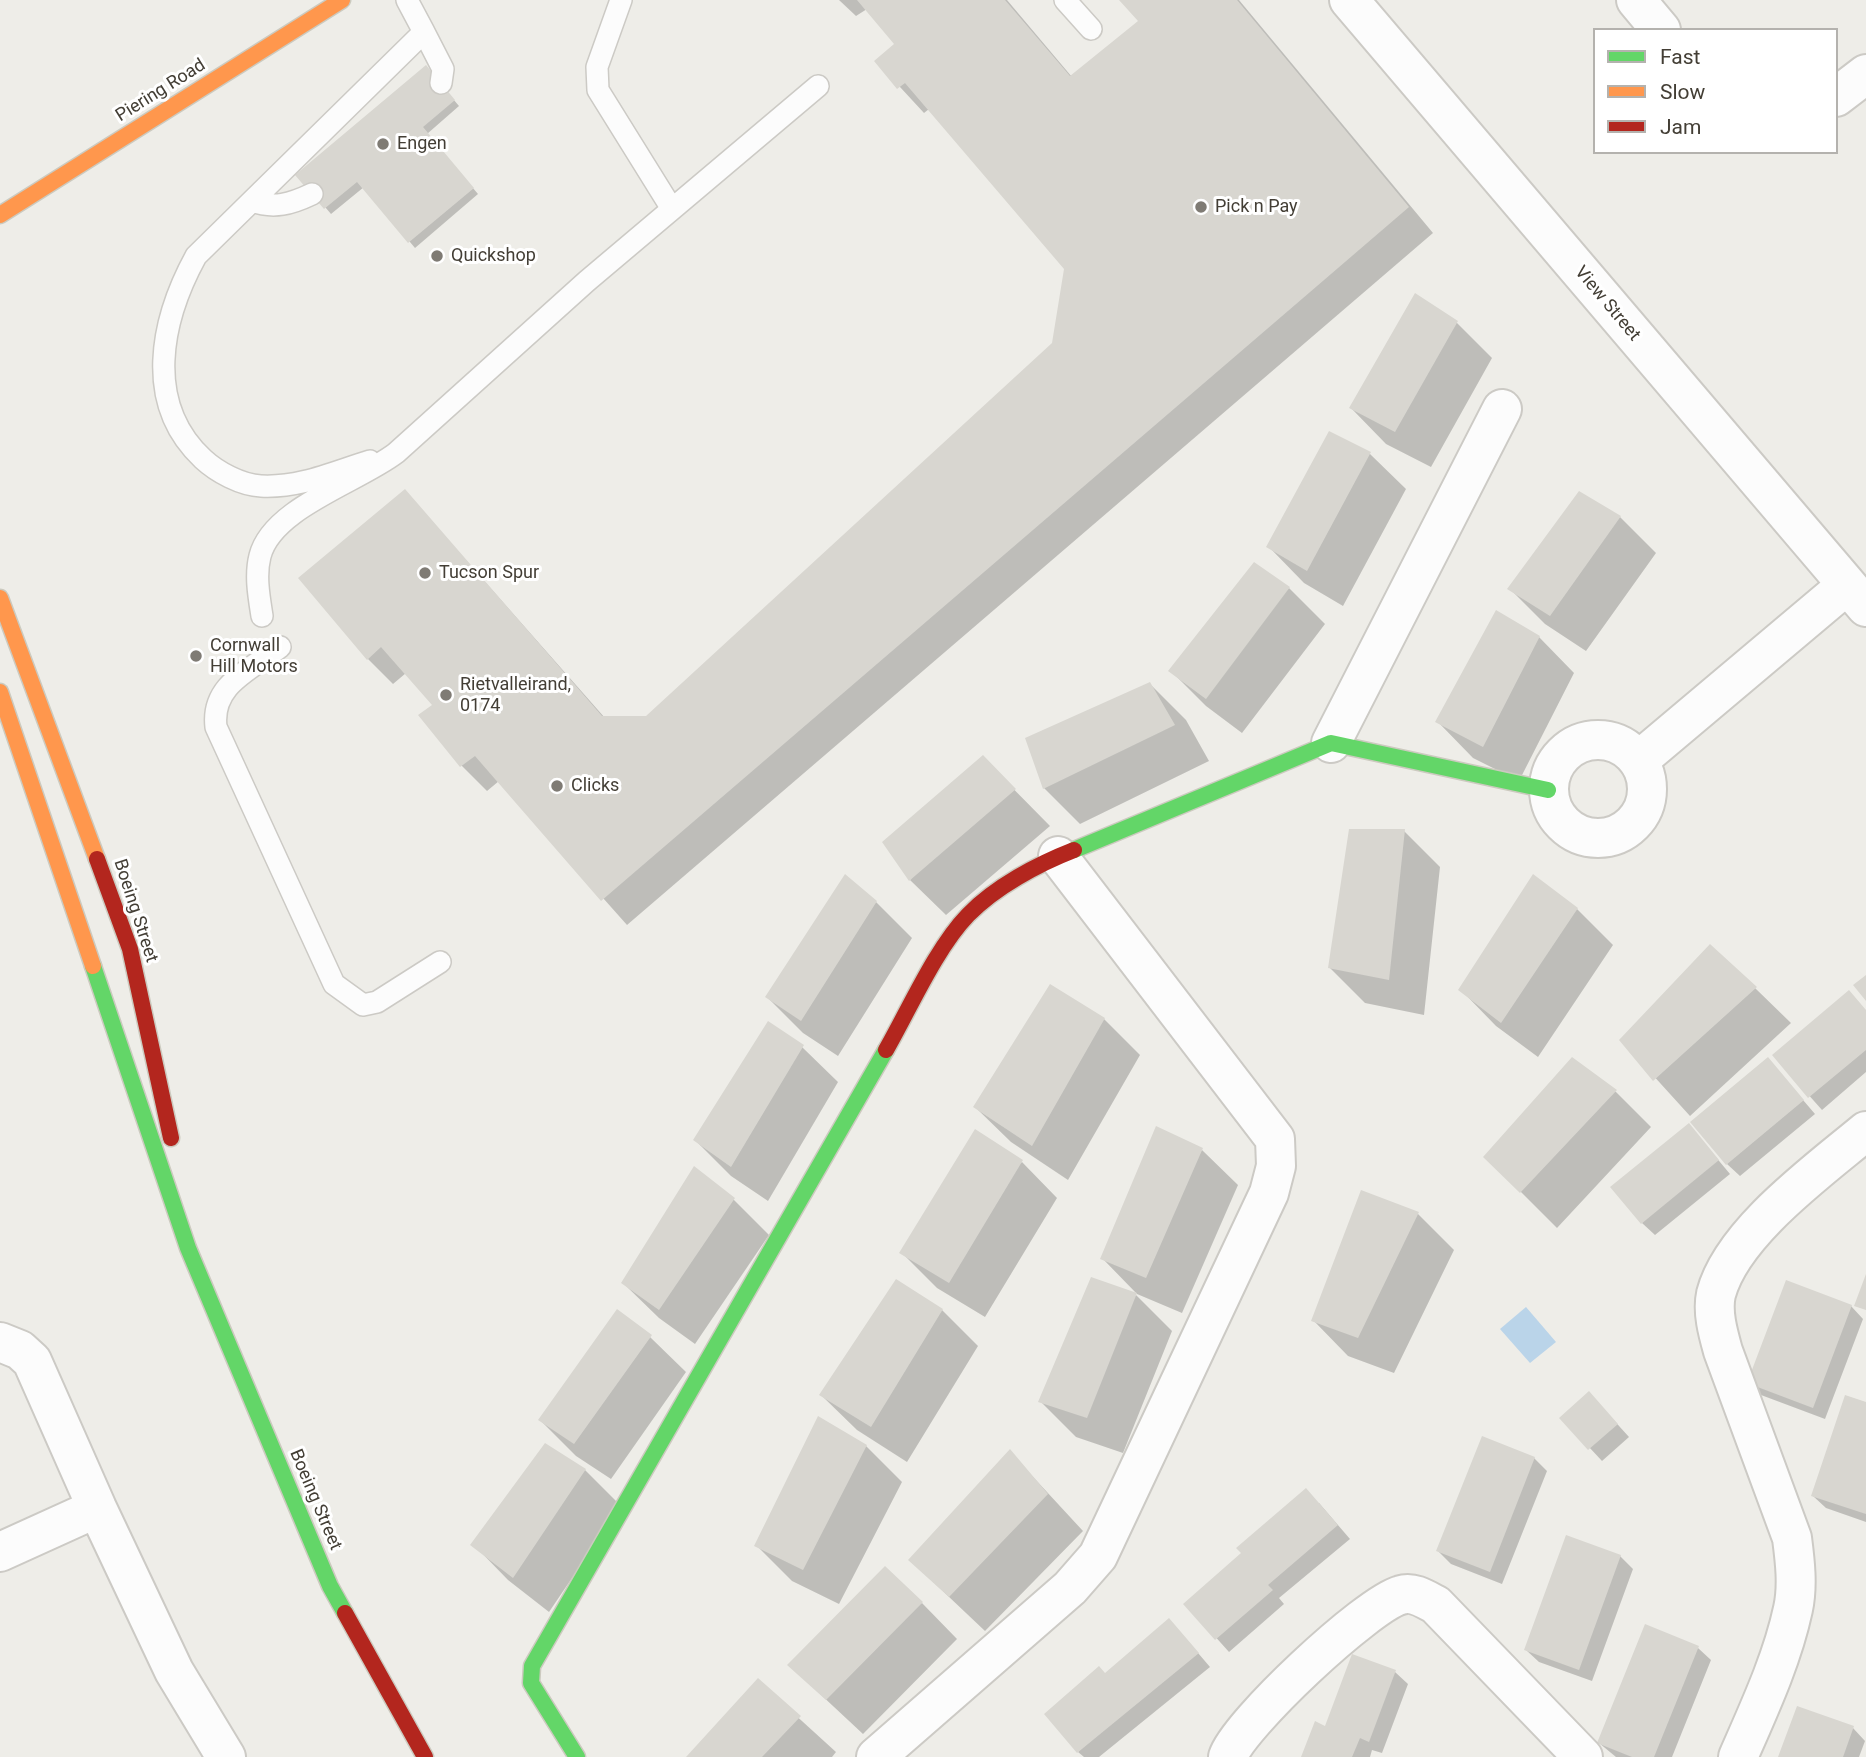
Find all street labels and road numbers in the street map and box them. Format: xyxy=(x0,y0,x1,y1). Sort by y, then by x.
street label: Piering Road xyxy=(112,55,210,127)
street label: View Street xyxy=(1570,262,1644,346)
street label: Boeing Street xyxy=(108,857,162,965)
street label: Boeing Street xyxy=(284,1446,346,1554)

